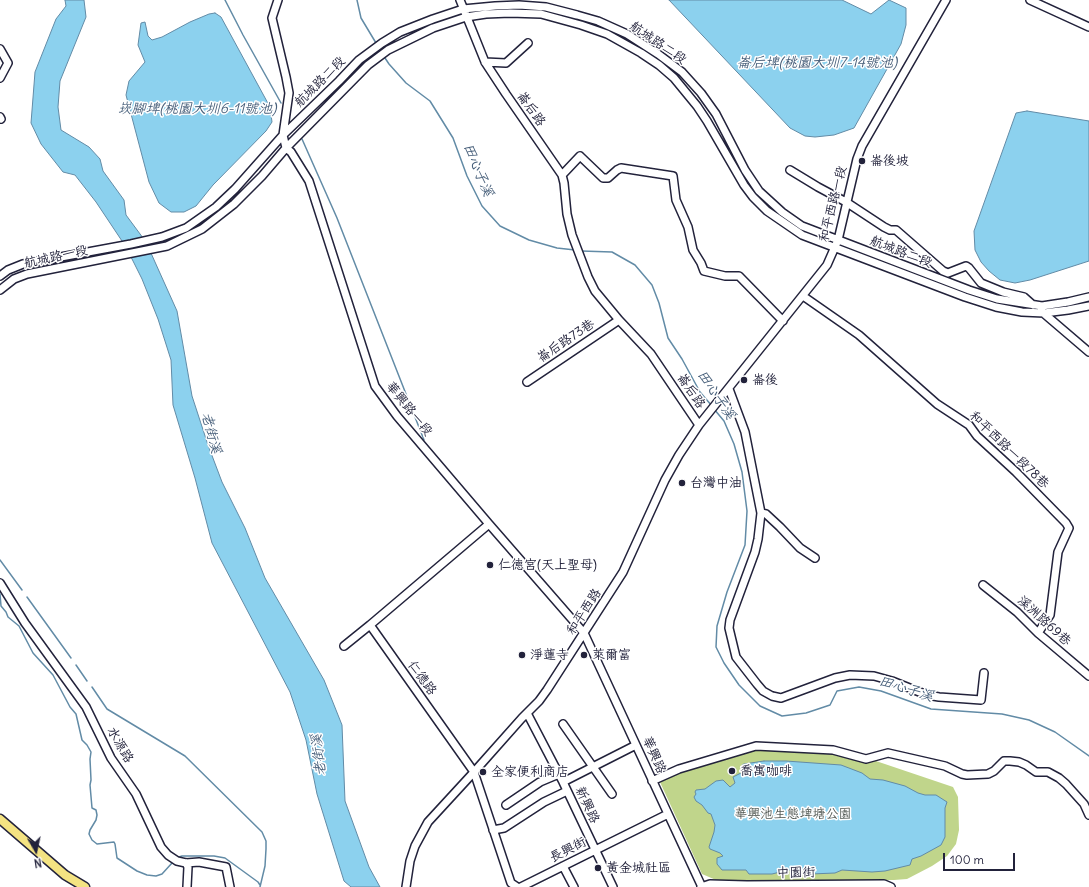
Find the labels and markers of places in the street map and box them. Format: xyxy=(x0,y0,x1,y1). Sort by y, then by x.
place label: 崙後坡 xyxy=(870,153,909,169)
marker: 崙後坡 xyxy=(857,156,867,166)
place label: 崙後 xyxy=(752,372,778,388)
marker: 崙後 xyxy=(739,375,749,385)
place label: 台灣中油 xyxy=(690,475,742,491)
marker: 台灣中油 xyxy=(677,478,687,488)
place label: 仁德宮(天上聖母) xyxy=(498,557,597,573)
marker: 仁德宮(天上聖母) xyxy=(485,560,495,570)
place label: 淨蓮寺 xyxy=(530,647,569,663)
place label: 萊爾富 xyxy=(592,647,631,663)
marker: 淨蓮寺 xyxy=(517,650,527,660)
marker: 萊爾富 xyxy=(579,650,589,660)
place label: 喬寓咖啡 xyxy=(740,763,792,779)
place label: 全家便利商店 xyxy=(491,764,569,780)
marker: 喬寓咖啡 xyxy=(727,766,737,776)
marker: 全家便利商店 xyxy=(478,767,488,777)
place label: 黃金城社區 xyxy=(606,860,671,876)
marker: 黃金城社區 xyxy=(593,863,603,873)

